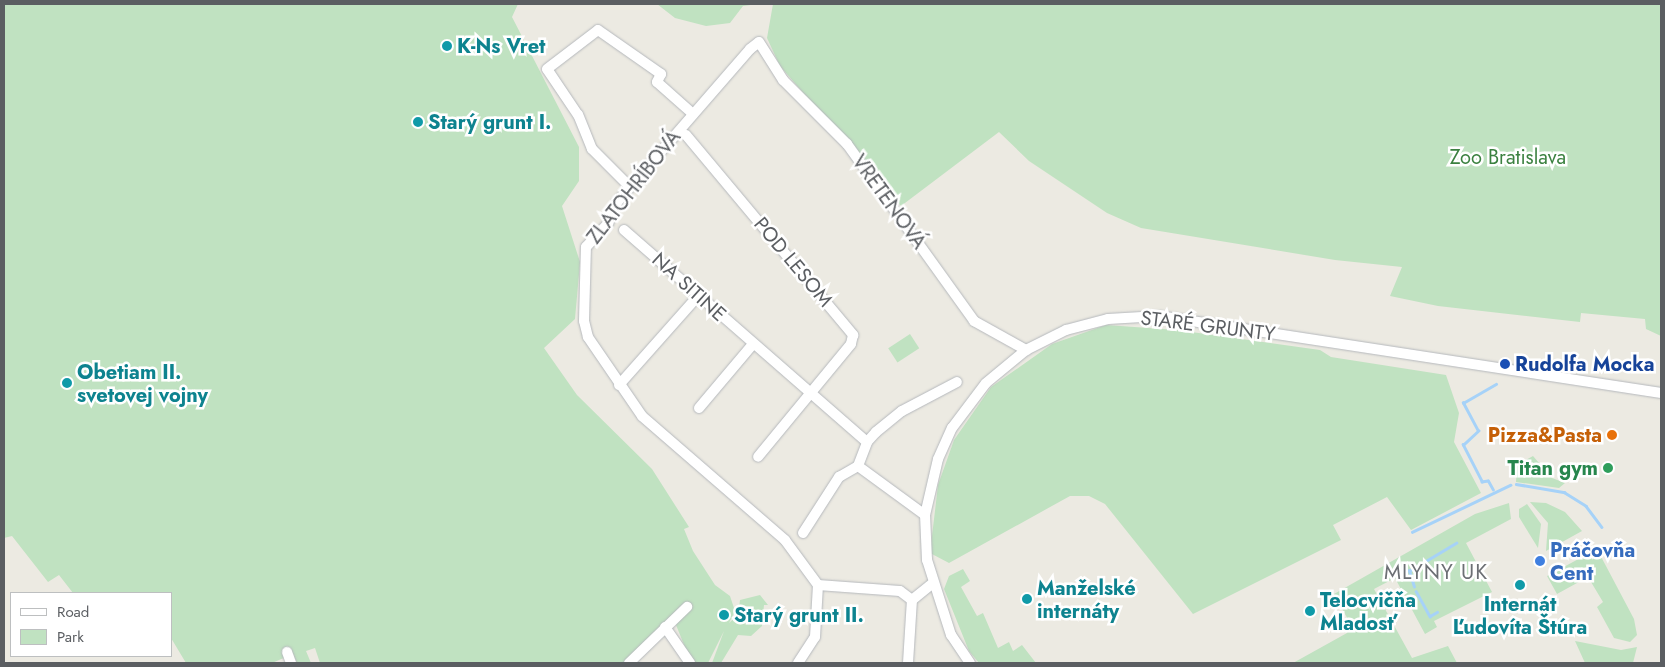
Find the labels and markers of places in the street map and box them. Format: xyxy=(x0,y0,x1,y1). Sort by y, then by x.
place label: K-Ns Vret xyxy=(457,34,545,58)
marker: K-Ns Vret xyxy=(441,40,453,52)
place label: Starý grunt I. xyxy=(428,110,551,134)
marker: Starý grunt I. xyxy=(412,116,424,128)
place label: Rudolfa Mocka xyxy=(1515,352,1654,376)
marker: Rudolfa Mocka xyxy=(1499,358,1511,370)
place label: Obetiam II. svetovej vojny xyxy=(77,360,208,407)
marker: Obetiam II. svetovej vojny xyxy=(61,377,73,389)
place label: Pizza&Pasta xyxy=(1488,423,1602,447)
marker: Pizza&Pasta xyxy=(1606,429,1618,441)
place label: Titan gym xyxy=(1508,456,1598,480)
marker: Titan gym xyxy=(1602,462,1614,474)
place label: Práčovňa Cent xyxy=(1550,538,1635,585)
marker: Práčovňa Cent xyxy=(1534,555,1546,567)
place label: Manželské internáty xyxy=(1037,576,1136,623)
marker: Internát Ľudovíta Štúra xyxy=(1514,579,1526,591)
place label: Telocvičňa Mladosť xyxy=(1320,588,1416,635)
marker: Manželské internáty xyxy=(1021,593,1033,605)
place label: Internát Ľudovíta Štúra xyxy=(1453,593,1587,640)
place label: Starý grunt II. xyxy=(734,603,864,627)
marker: Telocvičňa Mladosť xyxy=(1304,605,1316,617)
marker: Starý grunt II. xyxy=(718,609,730,621)

